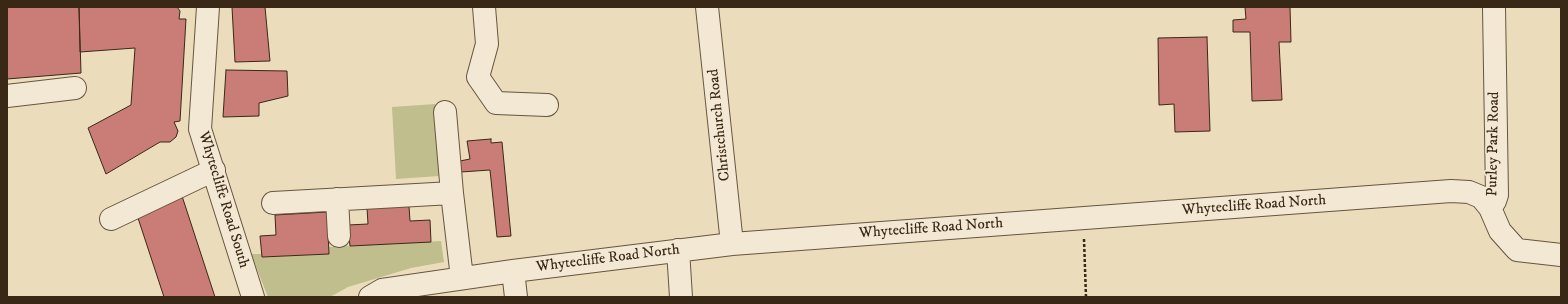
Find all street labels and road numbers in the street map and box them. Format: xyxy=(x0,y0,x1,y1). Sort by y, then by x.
street label: Christchurch Road xyxy=(705,68,735,182)
street label: Purley Park Road xyxy=(1484,91,1504,197)
street label: Whytecliffe Road South xyxy=(194,129,252,271)
street label: Whytecliffe Road North xyxy=(1181,192,1327,220)
street label: Whytecliffe Road North xyxy=(858,215,1004,243)
street label: Whytecliffe Road North xyxy=(535,241,681,277)

